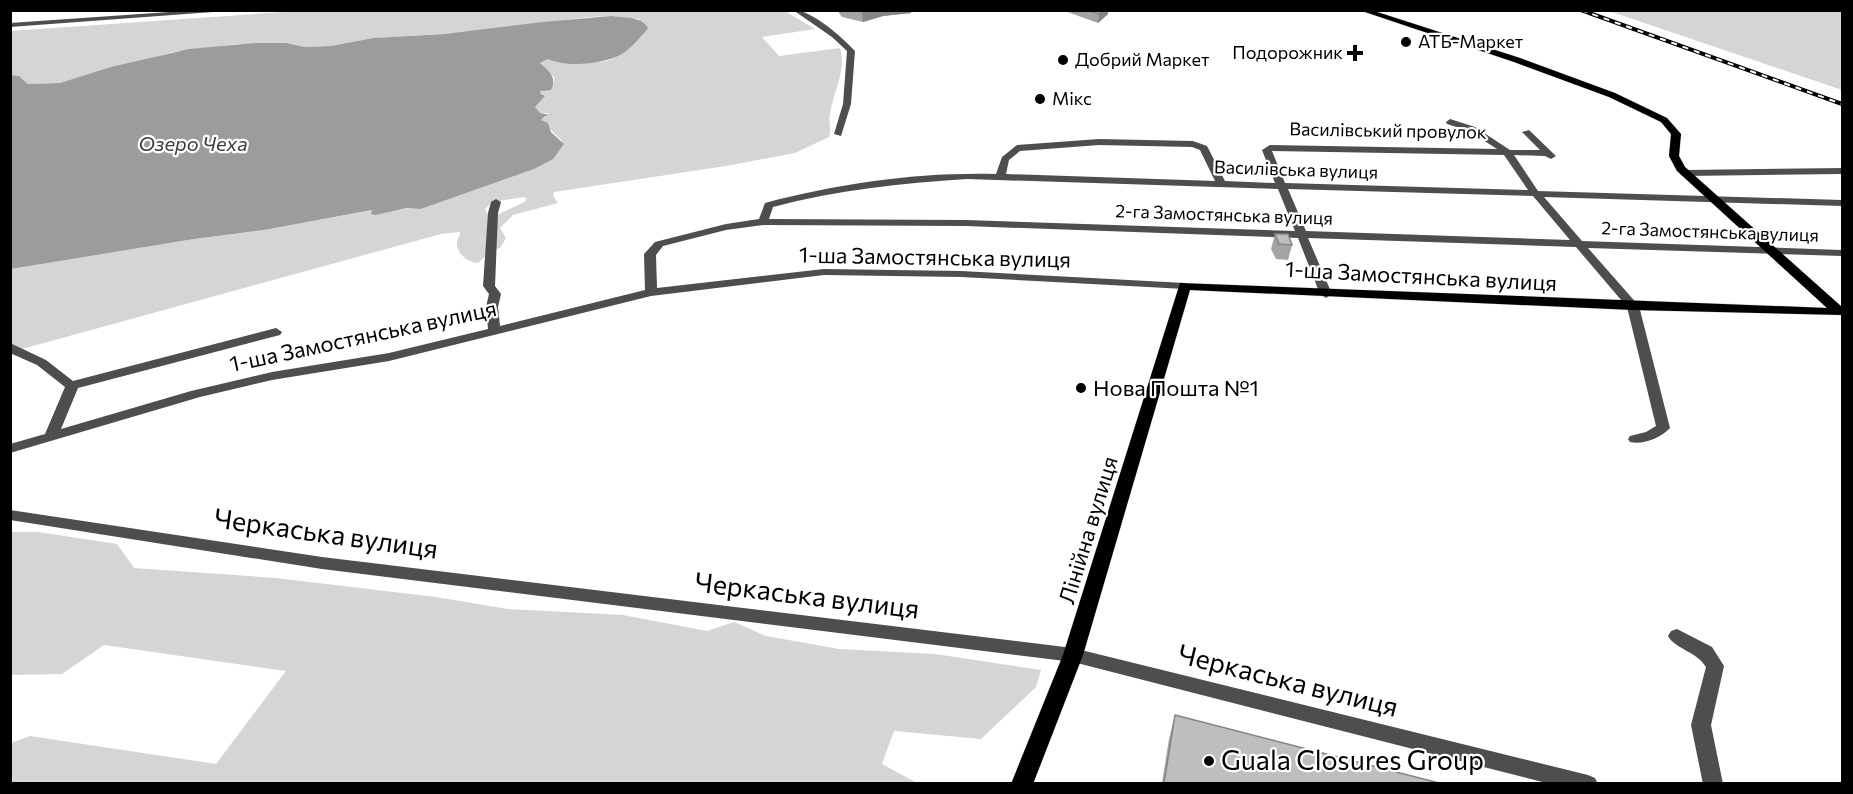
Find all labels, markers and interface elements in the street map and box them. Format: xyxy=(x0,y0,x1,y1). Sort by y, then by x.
place label: АТБ-Маркет xyxy=(1418,30,1524,52)
marker: АТБ-Маркет xyxy=(1399,35,1413,49)
place label: Подорожник xyxy=(1232,41,1343,63)
marker: Подорожник xyxy=(1348,46,1362,60)
place label: Добрий Маркет xyxy=(1075,48,1210,70)
marker: Добрий Маркет xyxy=(1056,53,1070,67)
place label: Мікс xyxy=(1052,87,1092,109)
marker: Мікс xyxy=(1033,92,1047,106)
street label: Василівський провулок xyxy=(1289,117,1487,143)
water label: Озеро Чеха xyxy=(138,131,248,155)
street label: Василівська вулиця xyxy=(1214,155,1378,183)
street label: 2-га Замостянська вулиця xyxy=(1115,199,1333,229)
street label: 2-га Замостянська вулиця xyxy=(1601,216,1819,246)
street label: 1-ша Замостянська вулиця xyxy=(799,241,1071,272)
street label: 1-ша Замостянська вулиця xyxy=(1284,255,1558,296)
street label: 1-ша Замостянська вулиця xyxy=(227,294,499,377)
place label: Нова Пошта №1 xyxy=(1093,374,1259,401)
marker: Нова Пошта №1 xyxy=(1074,381,1088,395)
street label: Лінійна вулиця xyxy=(1052,453,1123,607)
street label: Черкаська вулиця xyxy=(212,500,440,565)
street label: Черкаська вулиця xyxy=(693,564,921,625)
street label: Черкаська вулиця xyxy=(1175,636,1402,723)
place label: Guala Closures Group xyxy=(1221,743,1484,776)
marker: Guala Closures Group xyxy=(1202,754,1216,768)

